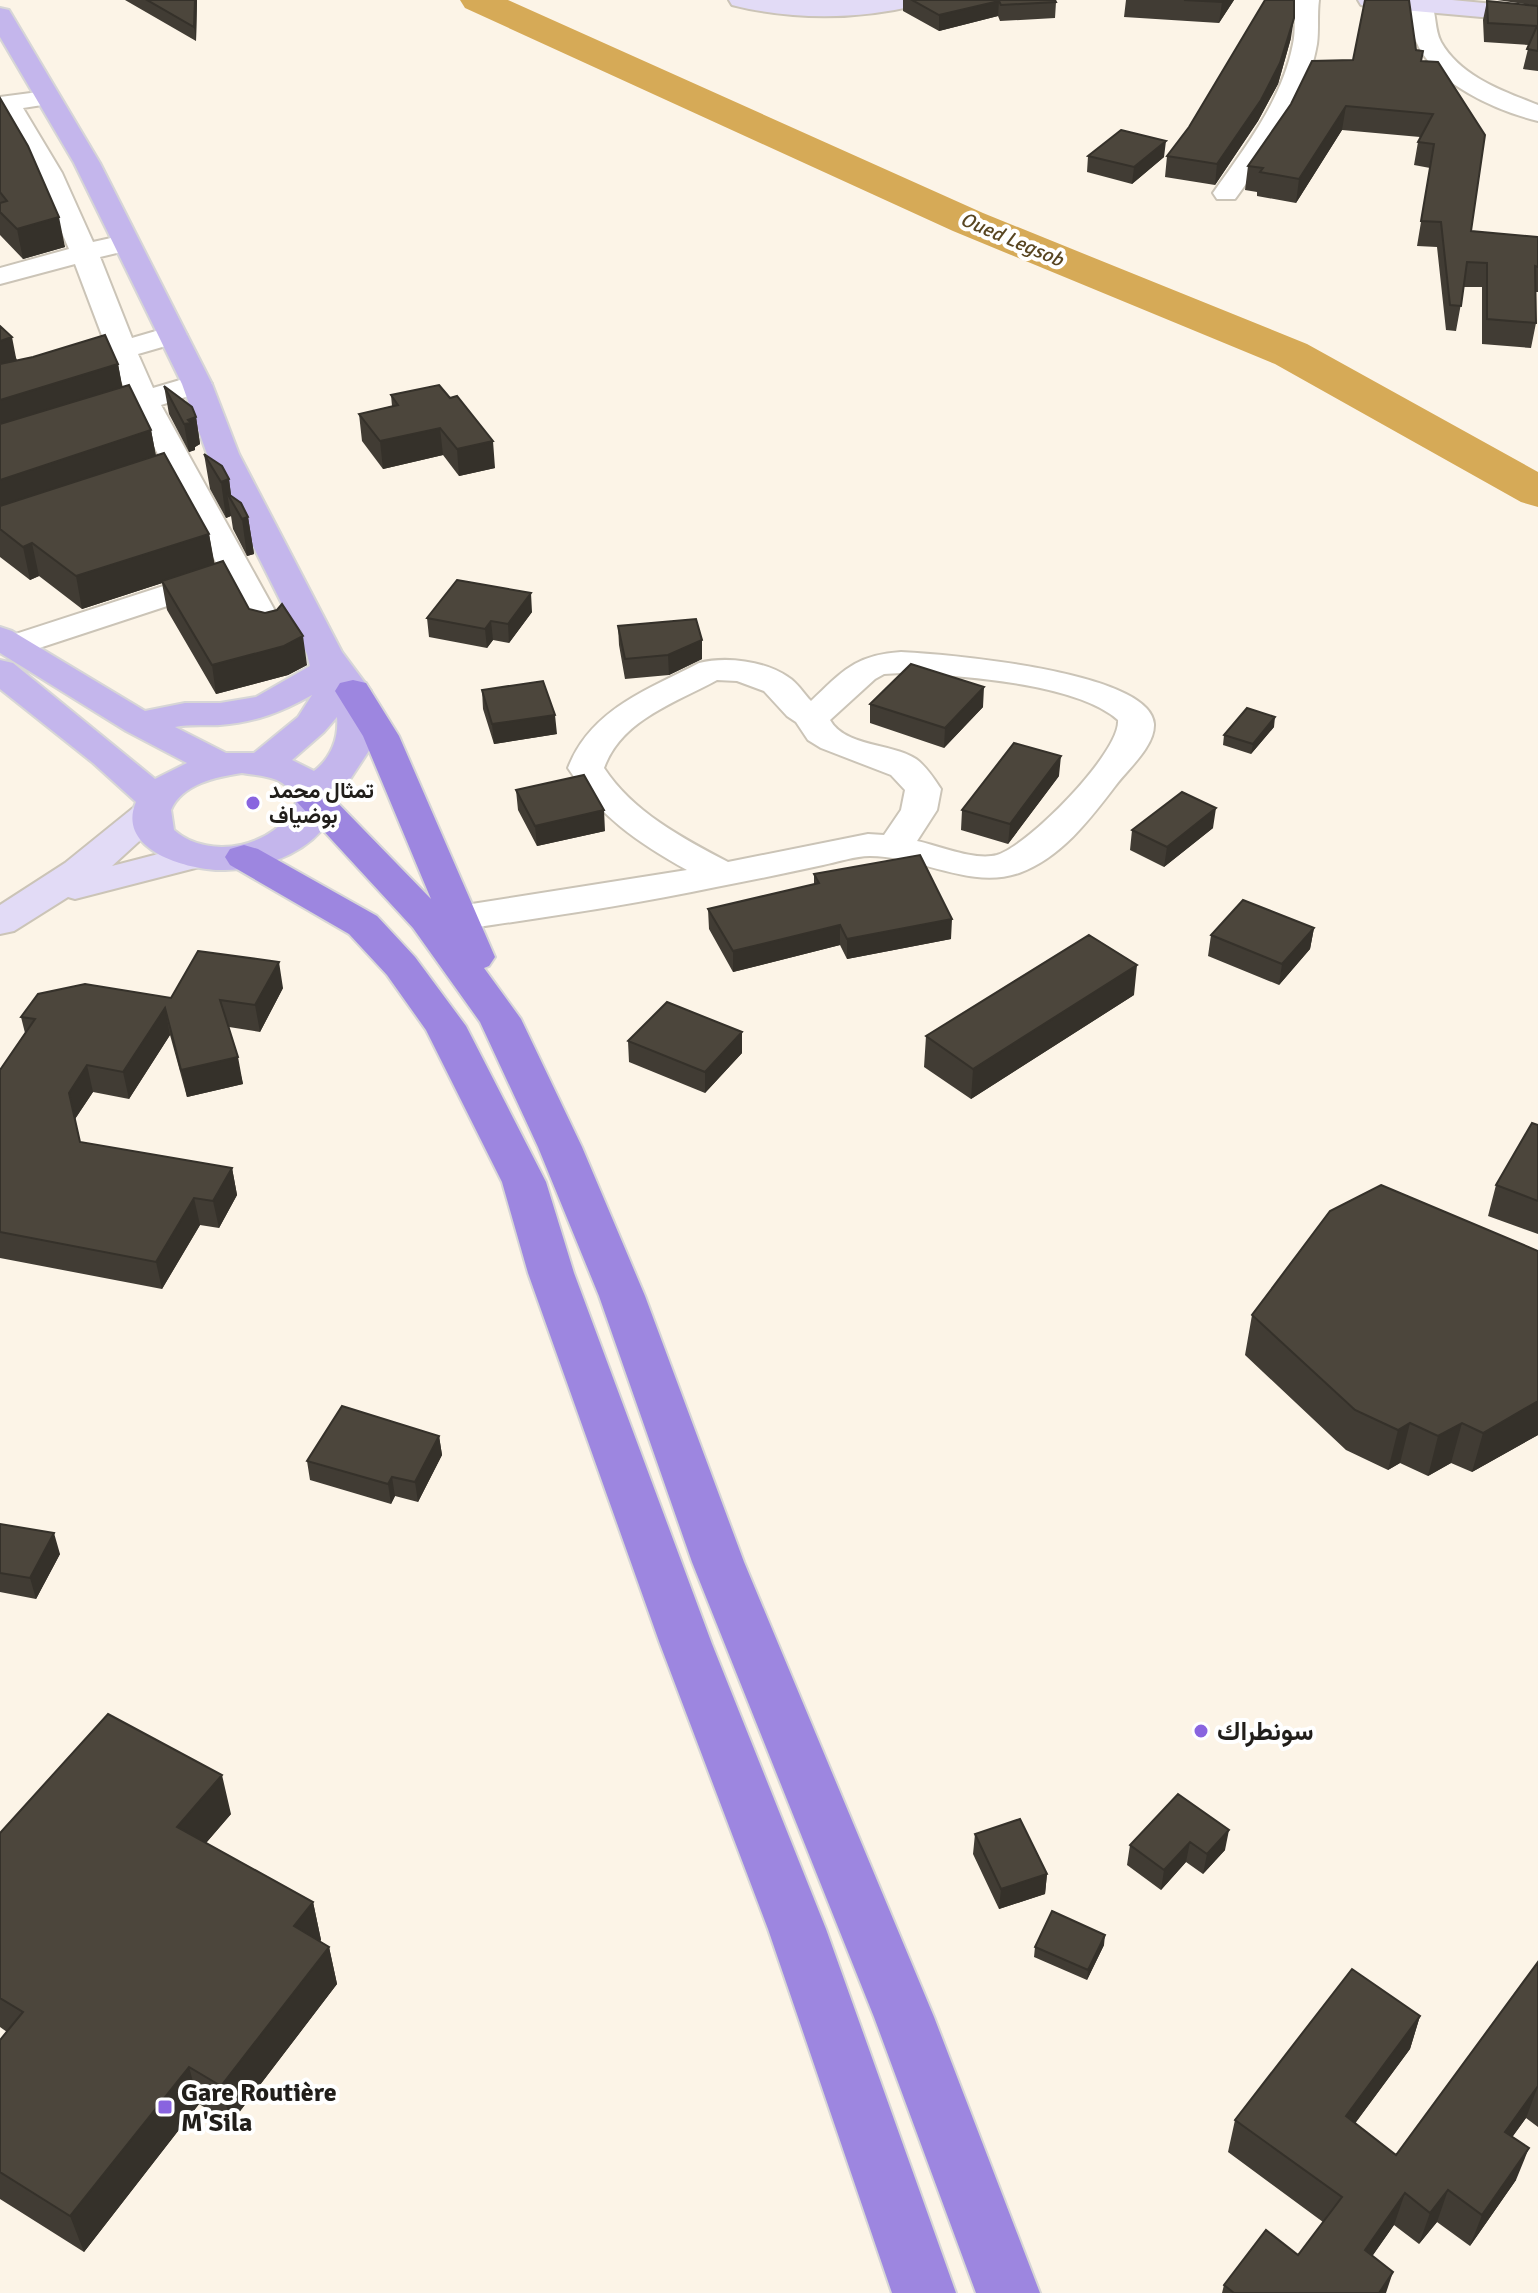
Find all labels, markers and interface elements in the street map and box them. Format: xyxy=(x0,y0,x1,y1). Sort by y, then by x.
water label: Oued Legsob xyxy=(957,207,1068,273)
place label: تمثال محمد بوضياف xyxy=(269,777,374,829)
marker: تمثال محمد بوضياف xyxy=(244,794,262,812)
place label: سونطراك xyxy=(1217,1716,1313,1748)
marker: سونطراك xyxy=(1192,1722,1210,1740)
place label: Gare Routière M'Sila xyxy=(181,2077,337,2139)
marker: Gare Routière M'Sila xyxy=(156,2098,174,2116)

